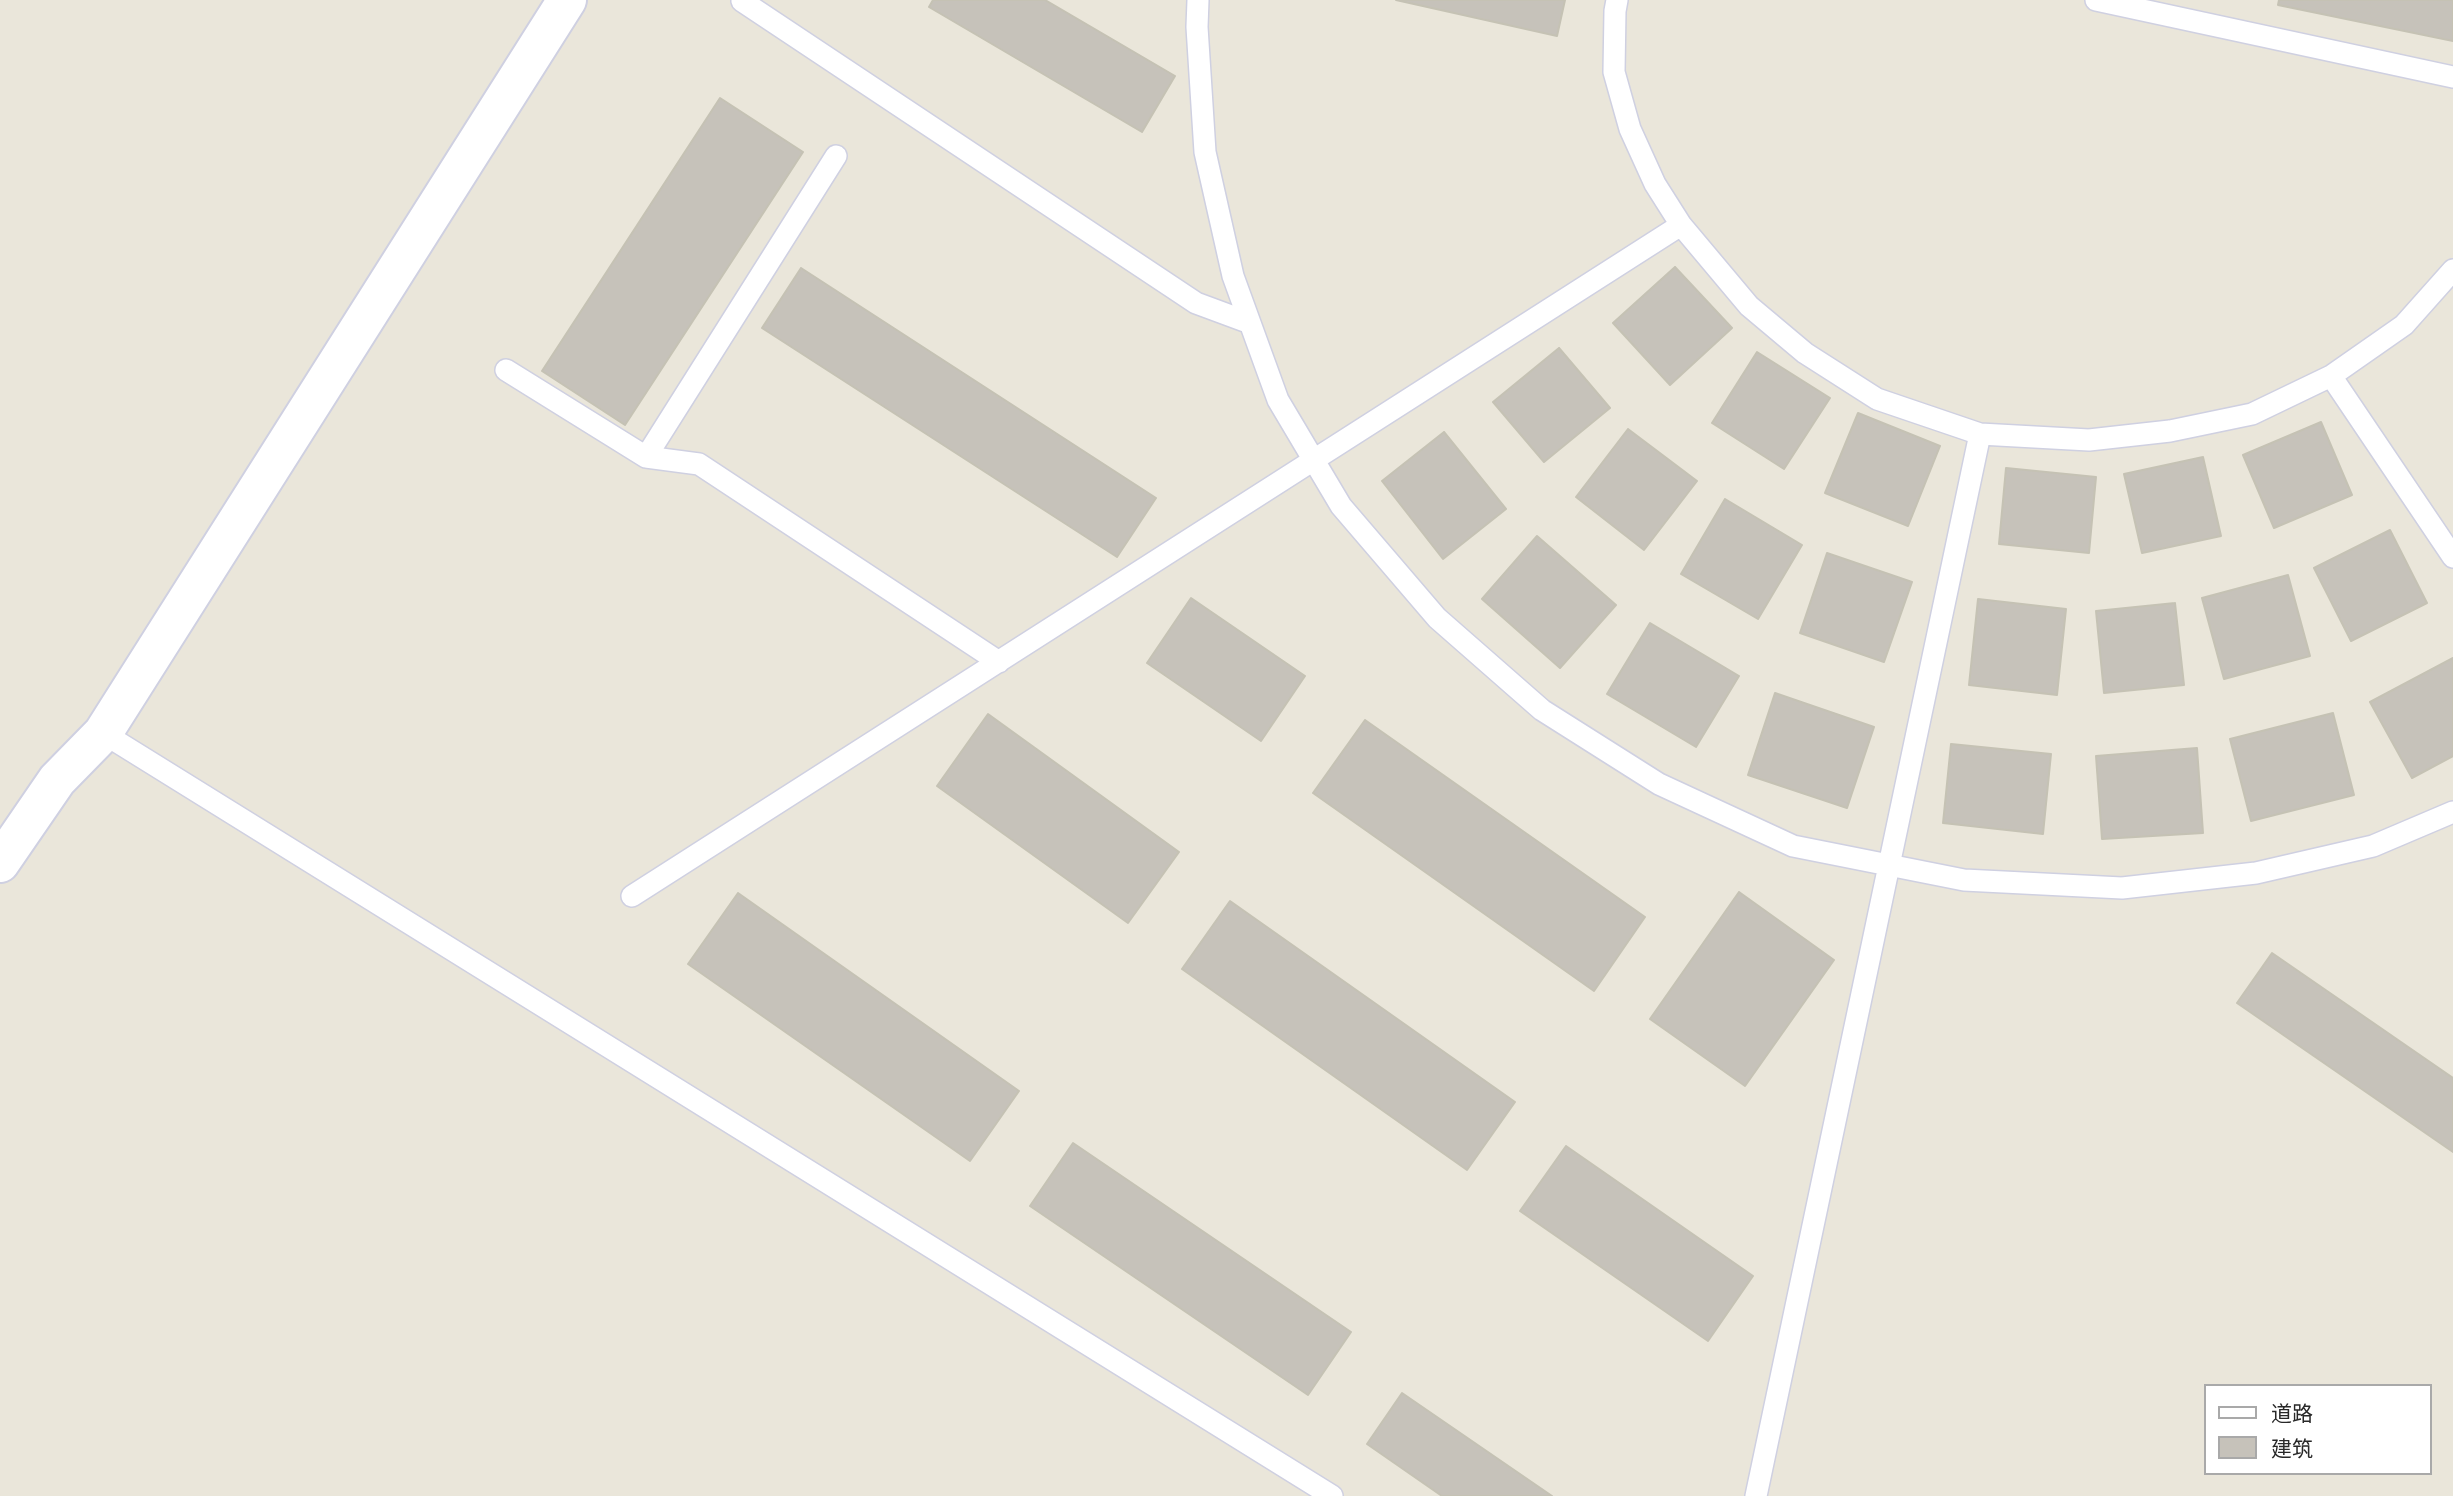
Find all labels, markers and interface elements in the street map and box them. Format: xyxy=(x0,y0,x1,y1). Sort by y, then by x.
legend xyxy=(2204,1384,2432,1475)
text: 道路 xyxy=(2271,1399,2313,1428)
text: 建筑 xyxy=(2271,1434,2313,1463)

